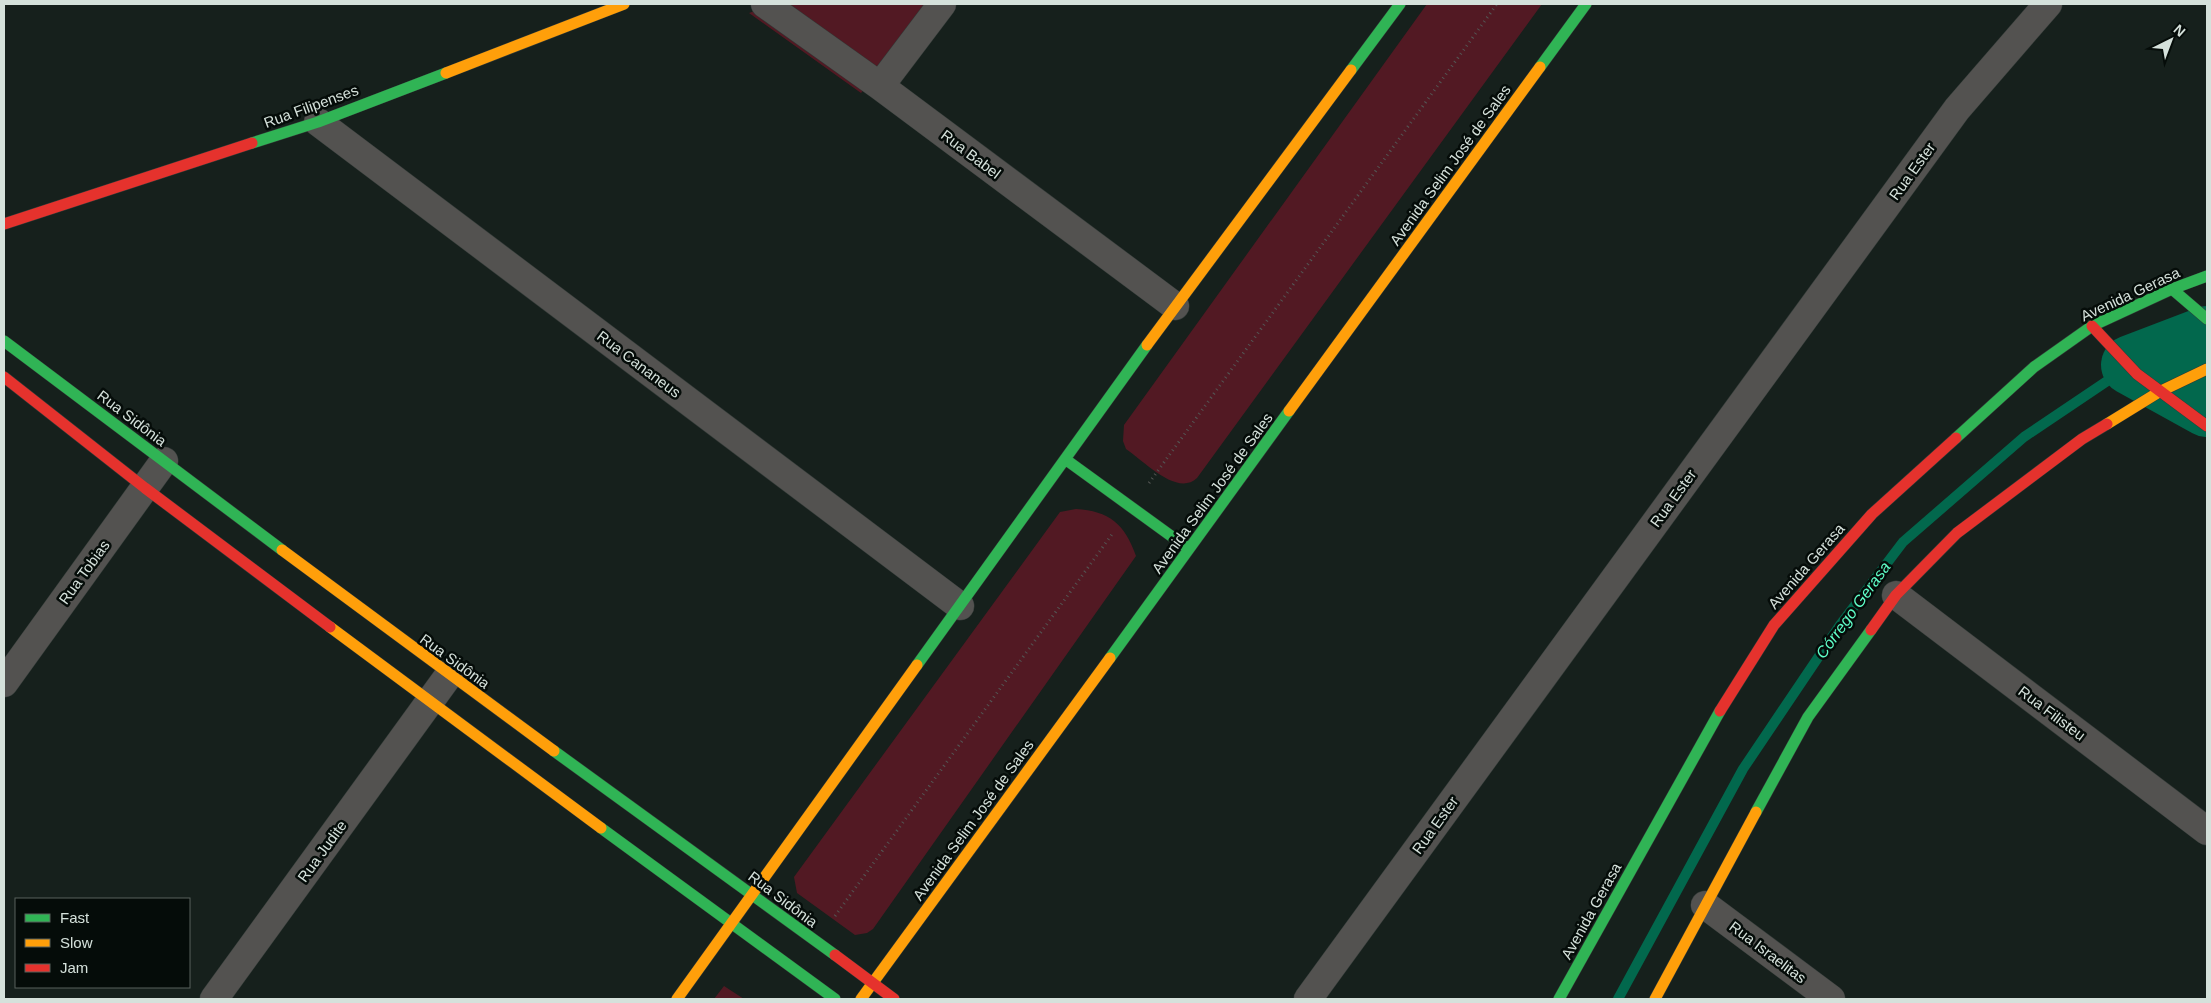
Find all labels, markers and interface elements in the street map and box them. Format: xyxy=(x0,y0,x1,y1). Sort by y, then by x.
north arrow xyxy=(2146,15,2196,65)
text: N xyxy=(2171,21,2189,40)
street label: Rua Filipenses xyxy=(261,81,361,131)
street label: Avenida Selim José de Sales xyxy=(1386,82,1514,248)
street label: Rua Babel xyxy=(938,126,1004,182)
street label: Rua Ester xyxy=(1886,139,1938,203)
street label: Avenida Gerasa xyxy=(2078,263,2183,324)
street label: Rua Cananeus xyxy=(594,327,684,401)
street label: Rua Sidônia xyxy=(94,387,170,450)
street label: Avenida Selim José de Sales xyxy=(1148,410,1276,576)
street label: Rua Ester xyxy=(1647,466,1699,530)
street label: Avenida Gerasa xyxy=(1764,519,1848,612)
street label: Rua Tobias xyxy=(55,537,113,607)
water label: Córrego Gerasa xyxy=(1812,559,1894,661)
street label: Rua Sidônia xyxy=(417,630,494,692)
street label: Rua Filisteu xyxy=(2015,682,2089,744)
street label: Avenida Selim José de Sales xyxy=(909,737,1037,903)
street label: Rua Ester xyxy=(1409,793,1461,857)
street label: Rua Judite xyxy=(294,817,350,885)
street label: Avenida Gerasa xyxy=(1558,859,1625,962)
street label: Rua Sidônia xyxy=(745,868,821,931)
legend xyxy=(15,898,190,988)
text: Fast xyxy=(60,909,90,926)
street label: Rua Israelitas xyxy=(1726,918,1810,986)
text: Slow xyxy=(60,934,93,951)
text: Jam xyxy=(60,959,88,976)

